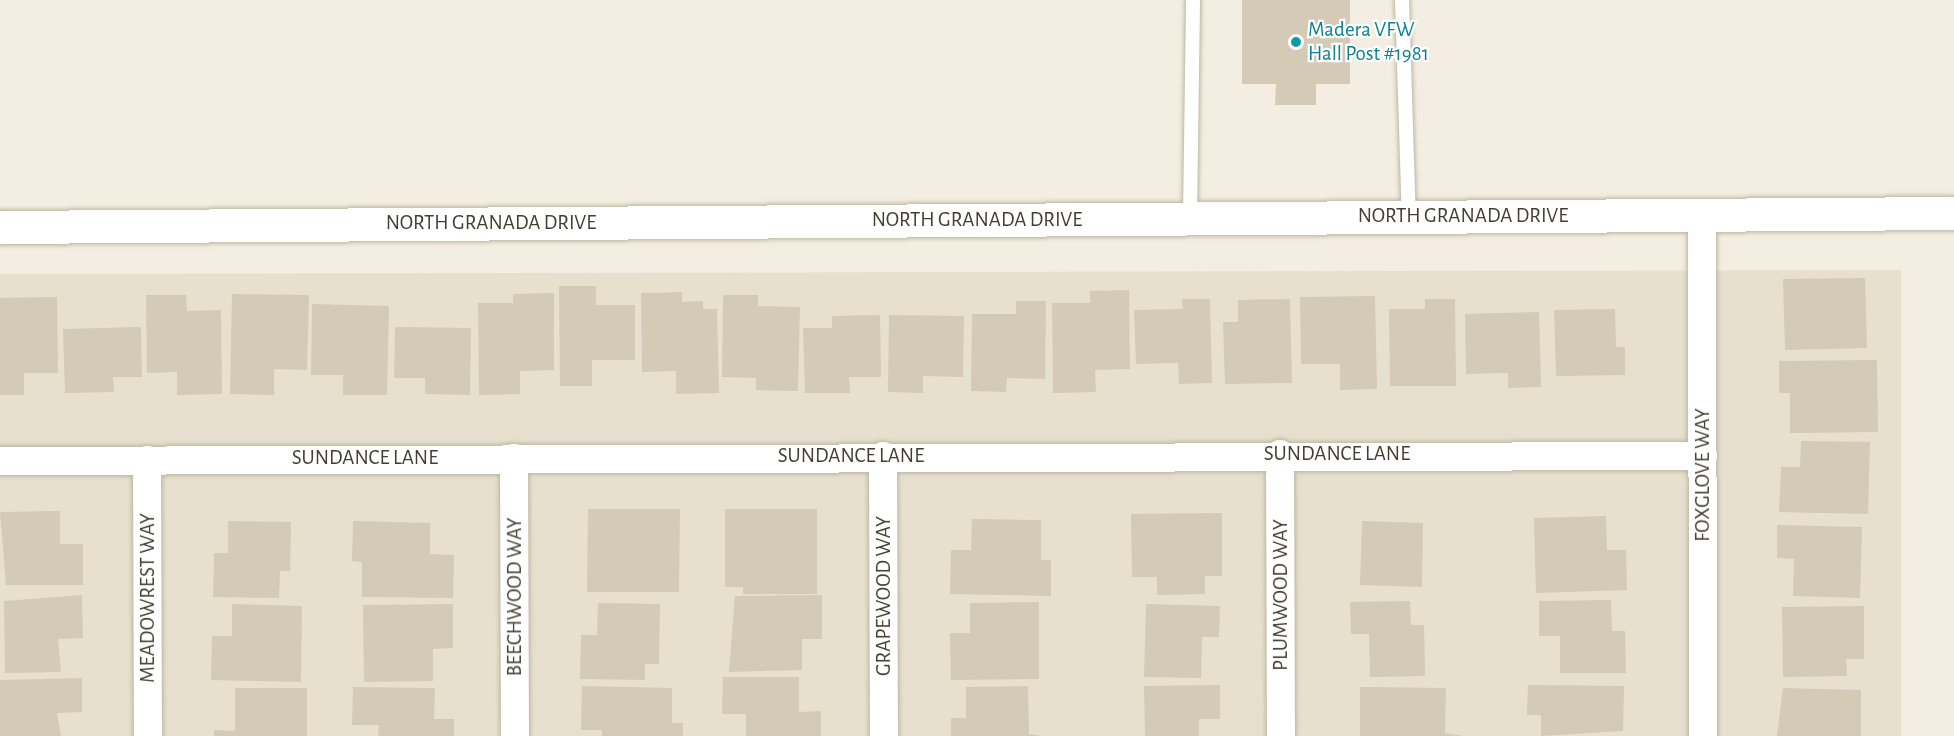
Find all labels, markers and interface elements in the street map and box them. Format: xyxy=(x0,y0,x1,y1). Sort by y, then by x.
place label: Madera VFW Hall Post #1981 xyxy=(1308,17,1429,67)
marker: Madera VFW Hall Post #1981 xyxy=(1289,35,1303,49)
street label: NORTH GRANADA DRIVE xyxy=(1358,203,1568,229)
street label: NORTH GRANADA DRIVE xyxy=(872,207,1082,233)
street label: NORTH GRANADA DRIVE xyxy=(386,210,596,236)
street label: FOXGLOVE WAY xyxy=(1690,408,1716,542)
street label: SUNDANCE LANE xyxy=(1264,441,1410,467)
street label: SUNDANCE LANE xyxy=(778,443,924,469)
street label: SUNDANCE LANE xyxy=(292,445,438,471)
street label: MEADOWREST WAY xyxy=(135,513,161,683)
street label: GRAPEWOOD WAY xyxy=(871,516,897,676)
street label: BEECHWOOD WAY xyxy=(502,518,528,676)
street label: PLUMWOOD WAY xyxy=(1268,519,1294,671)

